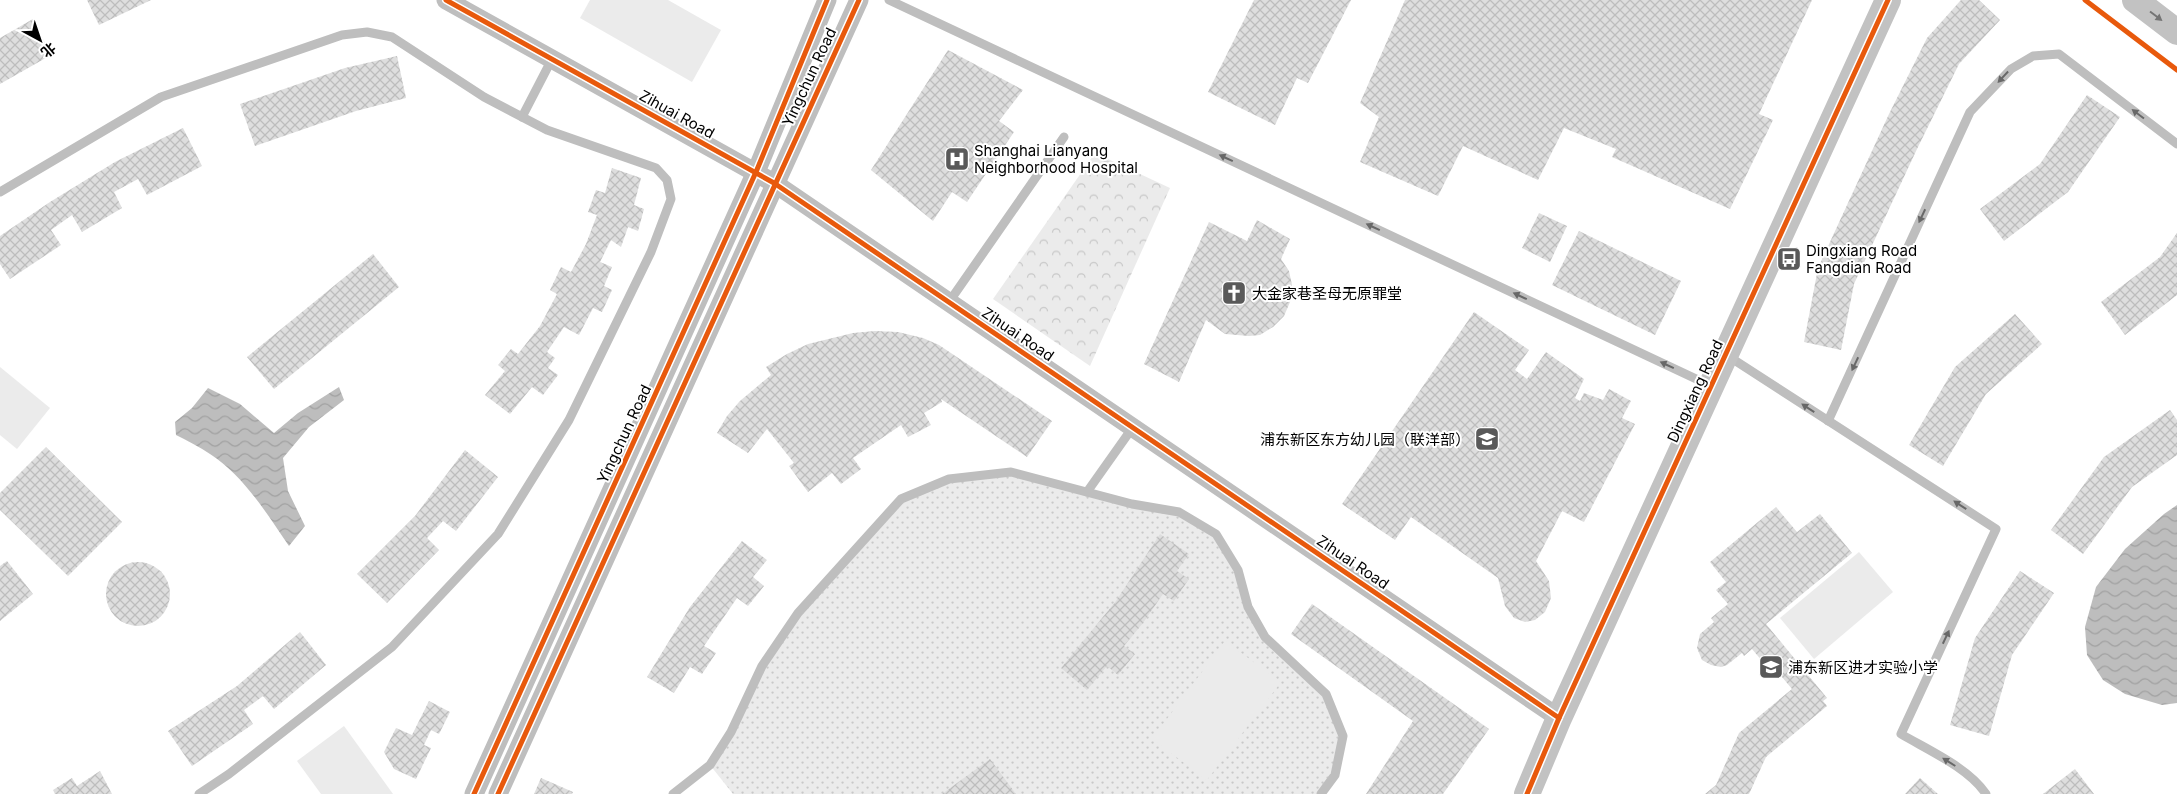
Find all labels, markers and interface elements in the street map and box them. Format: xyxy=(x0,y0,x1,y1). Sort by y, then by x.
one-way arrow xyxy=(2149,11,2163,21)
north arrow xyxy=(15,15,65,65)
street label: Yingchun Road xyxy=(778,24,840,130)
text: 北 xyxy=(38,39,60,61)
one-way arrow xyxy=(1997,71,2009,83)
street label: Zihuai Road xyxy=(636,86,718,142)
one-way arrow xyxy=(2132,109,2145,120)
place label: Shanghai Lianyang Neighborhood Hospital xyxy=(974,141,1138,177)
hospital icon: Shanghai Lianyang Neighborhood Hospital xyxy=(944,146,970,172)
one-way arrow xyxy=(1219,154,1233,162)
one-way arrow xyxy=(1918,209,1926,223)
one-way arrow xyxy=(1366,223,1380,231)
place label: Dingxiang Road Fangdian Road xyxy=(1806,241,1917,277)
bus stop icon: Dingxiang Road Fangdian Road xyxy=(1776,246,1802,272)
church icon: 大金家巷圣母无原罪堂 xyxy=(1221,280,1247,306)
place label: 大金家巷圣母无原罪堂 xyxy=(1252,284,1402,303)
one-way arrow xyxy=(1513,292,1527,300)
street label: Zihuai Road xyxy=(978,303,1058,365)
street label: Dingxiang Road xyxy=(1663,337,1727,445)
one-way arrow xyxy=(1850,357,1858,371)
one-way arrow xyxy=(1660,361,1674,369)
street label: Yingchun Road xyxy=(593,381,655,487)
one-way arrow xyxy=(1802,404,1815,413)
school or university icon: 浦东新区东方幼儿园（联洋部） xyxy=(1474,426,1500,452)
place label: 浦东新区东方幼儿园（联洋部） xyxy=(1260,430,1470,449)
one-way arrow xyxy=(1953,501,1967,510)
street label: Zihuai Road xyxy=(1313,531,1393,593)
one-way arrow xyxy=(1942,630,1950,644)
school or university icon: 浦东新区进才实验小学 xyxy=(1758,654,1784,680)
place label: 浦东新区进才实验小学 xyxy=(1788,658,1938,677)
one-way arrow xyxy=(1942,758,1956,767)

